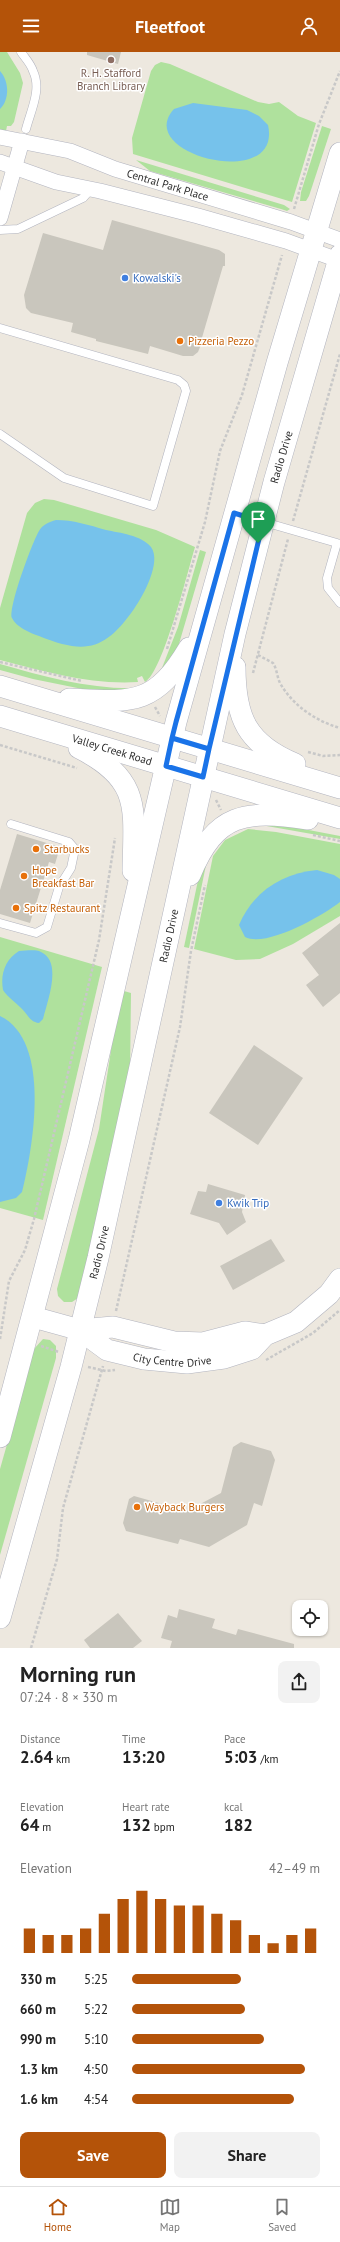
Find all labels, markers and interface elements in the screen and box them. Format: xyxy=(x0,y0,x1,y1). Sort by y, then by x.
icon: menu xyxy=(20,15,42,37)
text: Fleetfoot xyxy=(135,15,205,38)
icon: person xyxy=(298,15,320,37)
marker: R. H. Stafford Branch Library xyxy=(106,55,116,65)
place label: R. H. Stafford Branch Library xyxy=(77,66,146,93)
street label: Central Park Place xyxy=(125,166,211,204)
place label: Kowalski's xyxy=(133,271,181,285)
marker: Kowalski's xyxy=(120,273,130,283)
place label: Pizzeria Pezzo xyxy=(188,334,254,348)
marker: Pizzeria Pezzo xyxy=(175,336,185,346)
street label: Radio Drive xyxy=(267,429,296,485)
pin xyxy=(241,502,275,543)
icon: arrive xyxy=(247,508,269,530)
street label: Valley Creek Road xyxy=(69,731,154,768)
place label: Starbucks xyxy=(44,842,90,856)
marker: Starbucks xyxy=(31,844,41,854)
place label: Hope Breakfast Bar xyxy=(32,863,95,890)
marker: Hope Breakfast Bar xyxy=(19,871,29,881)
place label: Spitz Restaurant xyxy=(24,901,101,915)
marker: Spitz Restaurant xyxy=(11,903,21,913)
street label: Radio Drive xyxy=(156,907,181,964)
place label: Kwik Trip xyxy=(227,1196,269,1210)
marker: Kwik Trip xyxy=(214,1198,224,1208)
street label: Radio Drive xyxy=(86,1224,112,1280)
street label: City Centre Drive xyxy=(132,1350,213,1370)
place label: Wayback Burgers xyxy=(145,1500,225,1514)
marker: Wayback Burgers xyxy=(132,1502,142,1512)
map controls xyxy=(292,1600,328,1636)
button: locate xyxy=(292,1600,328,1636)
text: Morning run xyxy=(20,1660,136,1688)
button: share xyxy=(278,1661,320,1703)
text: 07:24 · 8 × 330 m xyxy=(20,1689,117,1706)
text: Distance xyxy=(20,1732,60,1746)
text: Time xyxy=(122,1732,146,1746)
text: Pace xyxy=(224,1732,246,1746)
text: 2.64 xyxy=(20,1746,53,1768)
text: 13:20 xyxy=(122,1746,165,1768)
text: 5:03 xyxy=(224,1746,258,1768)
text: km xyxy=(53,1752,70,1766)
text: /km xyxy=(258,1752,279,1766)
text: Elevation xyxy=(20,1800,64,1814)
text: Heart rate xyxy=(122,1800,170,1814)
text: kcal xyxy=(224,1800,243,1814)
text: 64 xyxy=(20,1814,39,1836)
text: 132 xyxy=(122,1814,151,1836)
text: 182 xyxy=(224,1814,253,1836)
text: m xyxy=(39,1820,51,1834)
text: bpm xyxy=(151,1820,175,1834)
text: Elevation xyxy=(20,1860,72,1877)
text: 42–49 m xyxy=(269,1860,320,1877)
text: 330 m xyxy=(20,1971,56,1988)
text: 5:25 xyxy=(84,1971,108,1988)
text: 660 m xyxy=(20,2001,56,2018)
text: 5:22 xyxy=(84,2001,108,2018)
text: 990 m xyxy=(20,2031,56,2048)
text: 5:10 xyxy=(84,2031,108,2048)
text: 1.3 km xyxy=(20,2061,58,2078)
text: 4:50 xyxy=(84,2061,108,2078)
text: 1.6 km xyxy=(20,2091,58,2108)
text: 4:54 xyxy=(84,2091,108,2108)
button: Save xyxy=(20,2132,166,2178)
button: Share xyxy=(174,2132,320,2178)
tab: Home xyxy=(44,2196,72,2234)
tab: Map xyxy=(159,2196,181,2234)
tab: Saved xyxy=(268,2196,296,2234)

